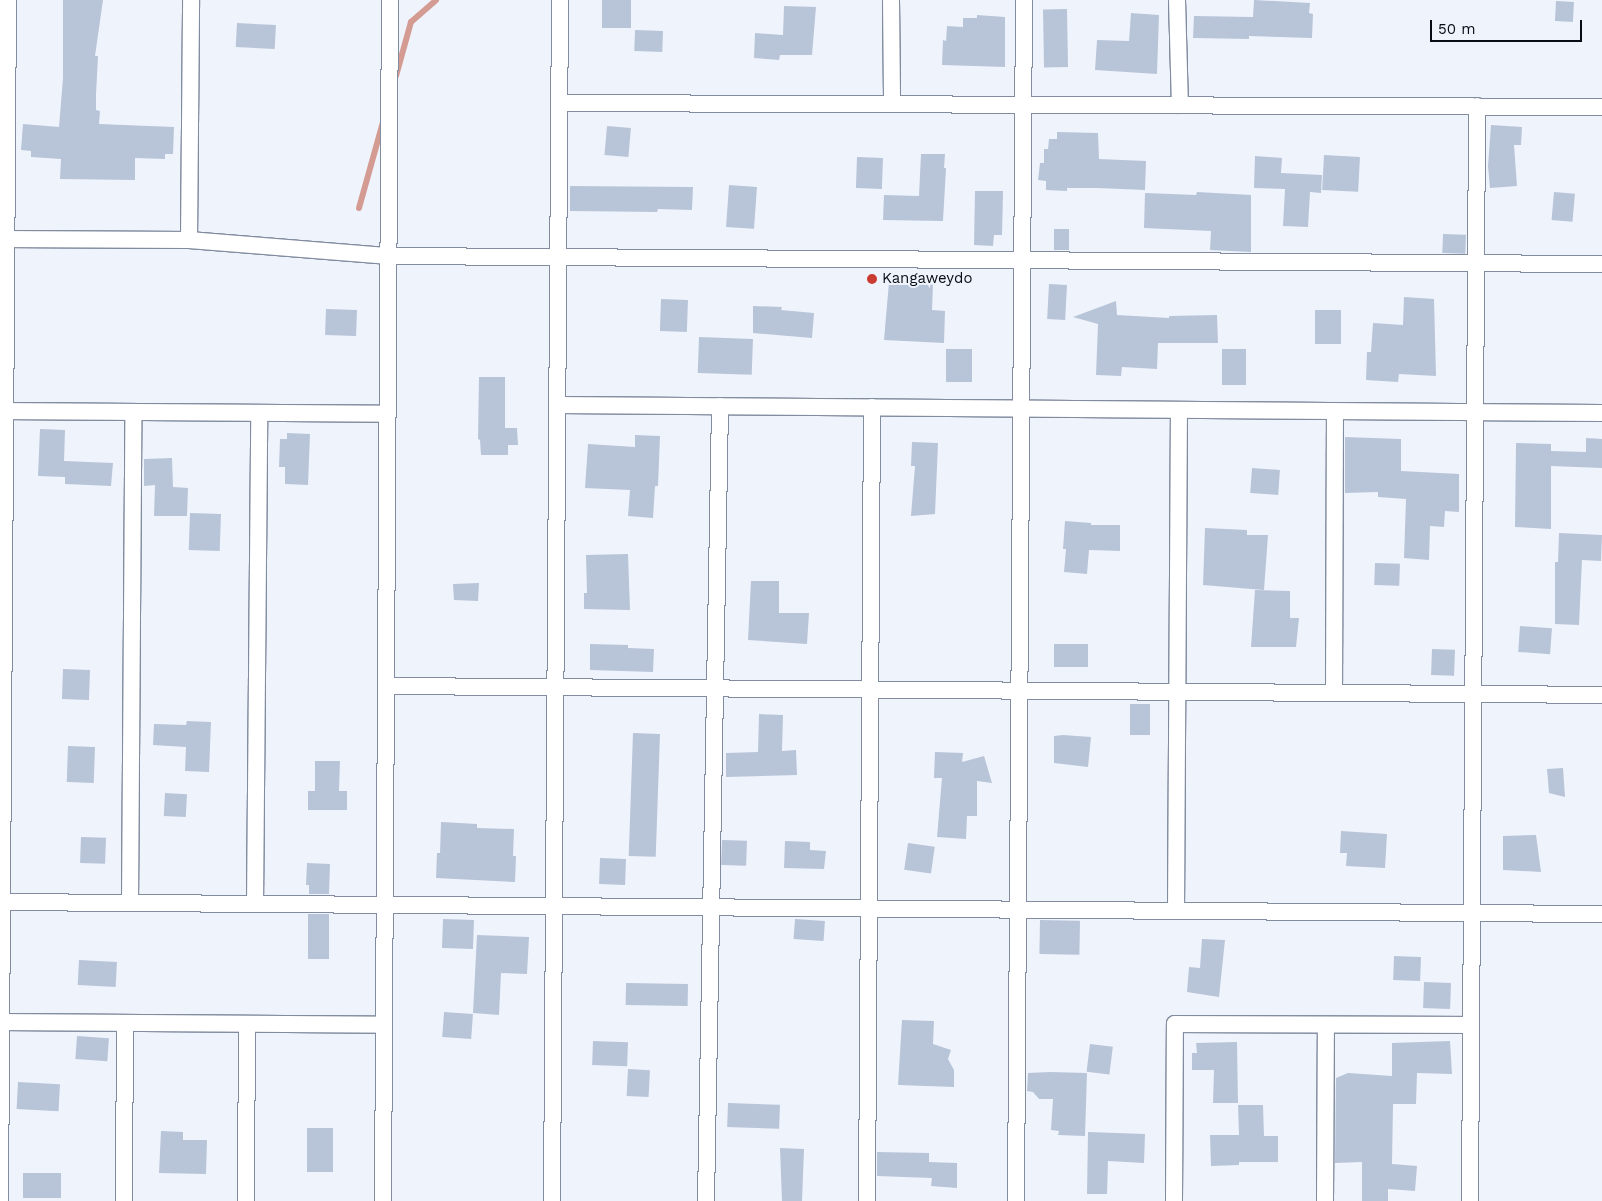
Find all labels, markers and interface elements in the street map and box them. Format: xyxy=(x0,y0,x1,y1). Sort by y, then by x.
scale bar xyxy=(1432,10,1584,42)
text: 50 m xyxy=(1438,20,1475,38)
place label: Kangaweydo xyxy=(882,270,972,288)
marker: Kangaweydo xyxy=(866,273,878,285)

